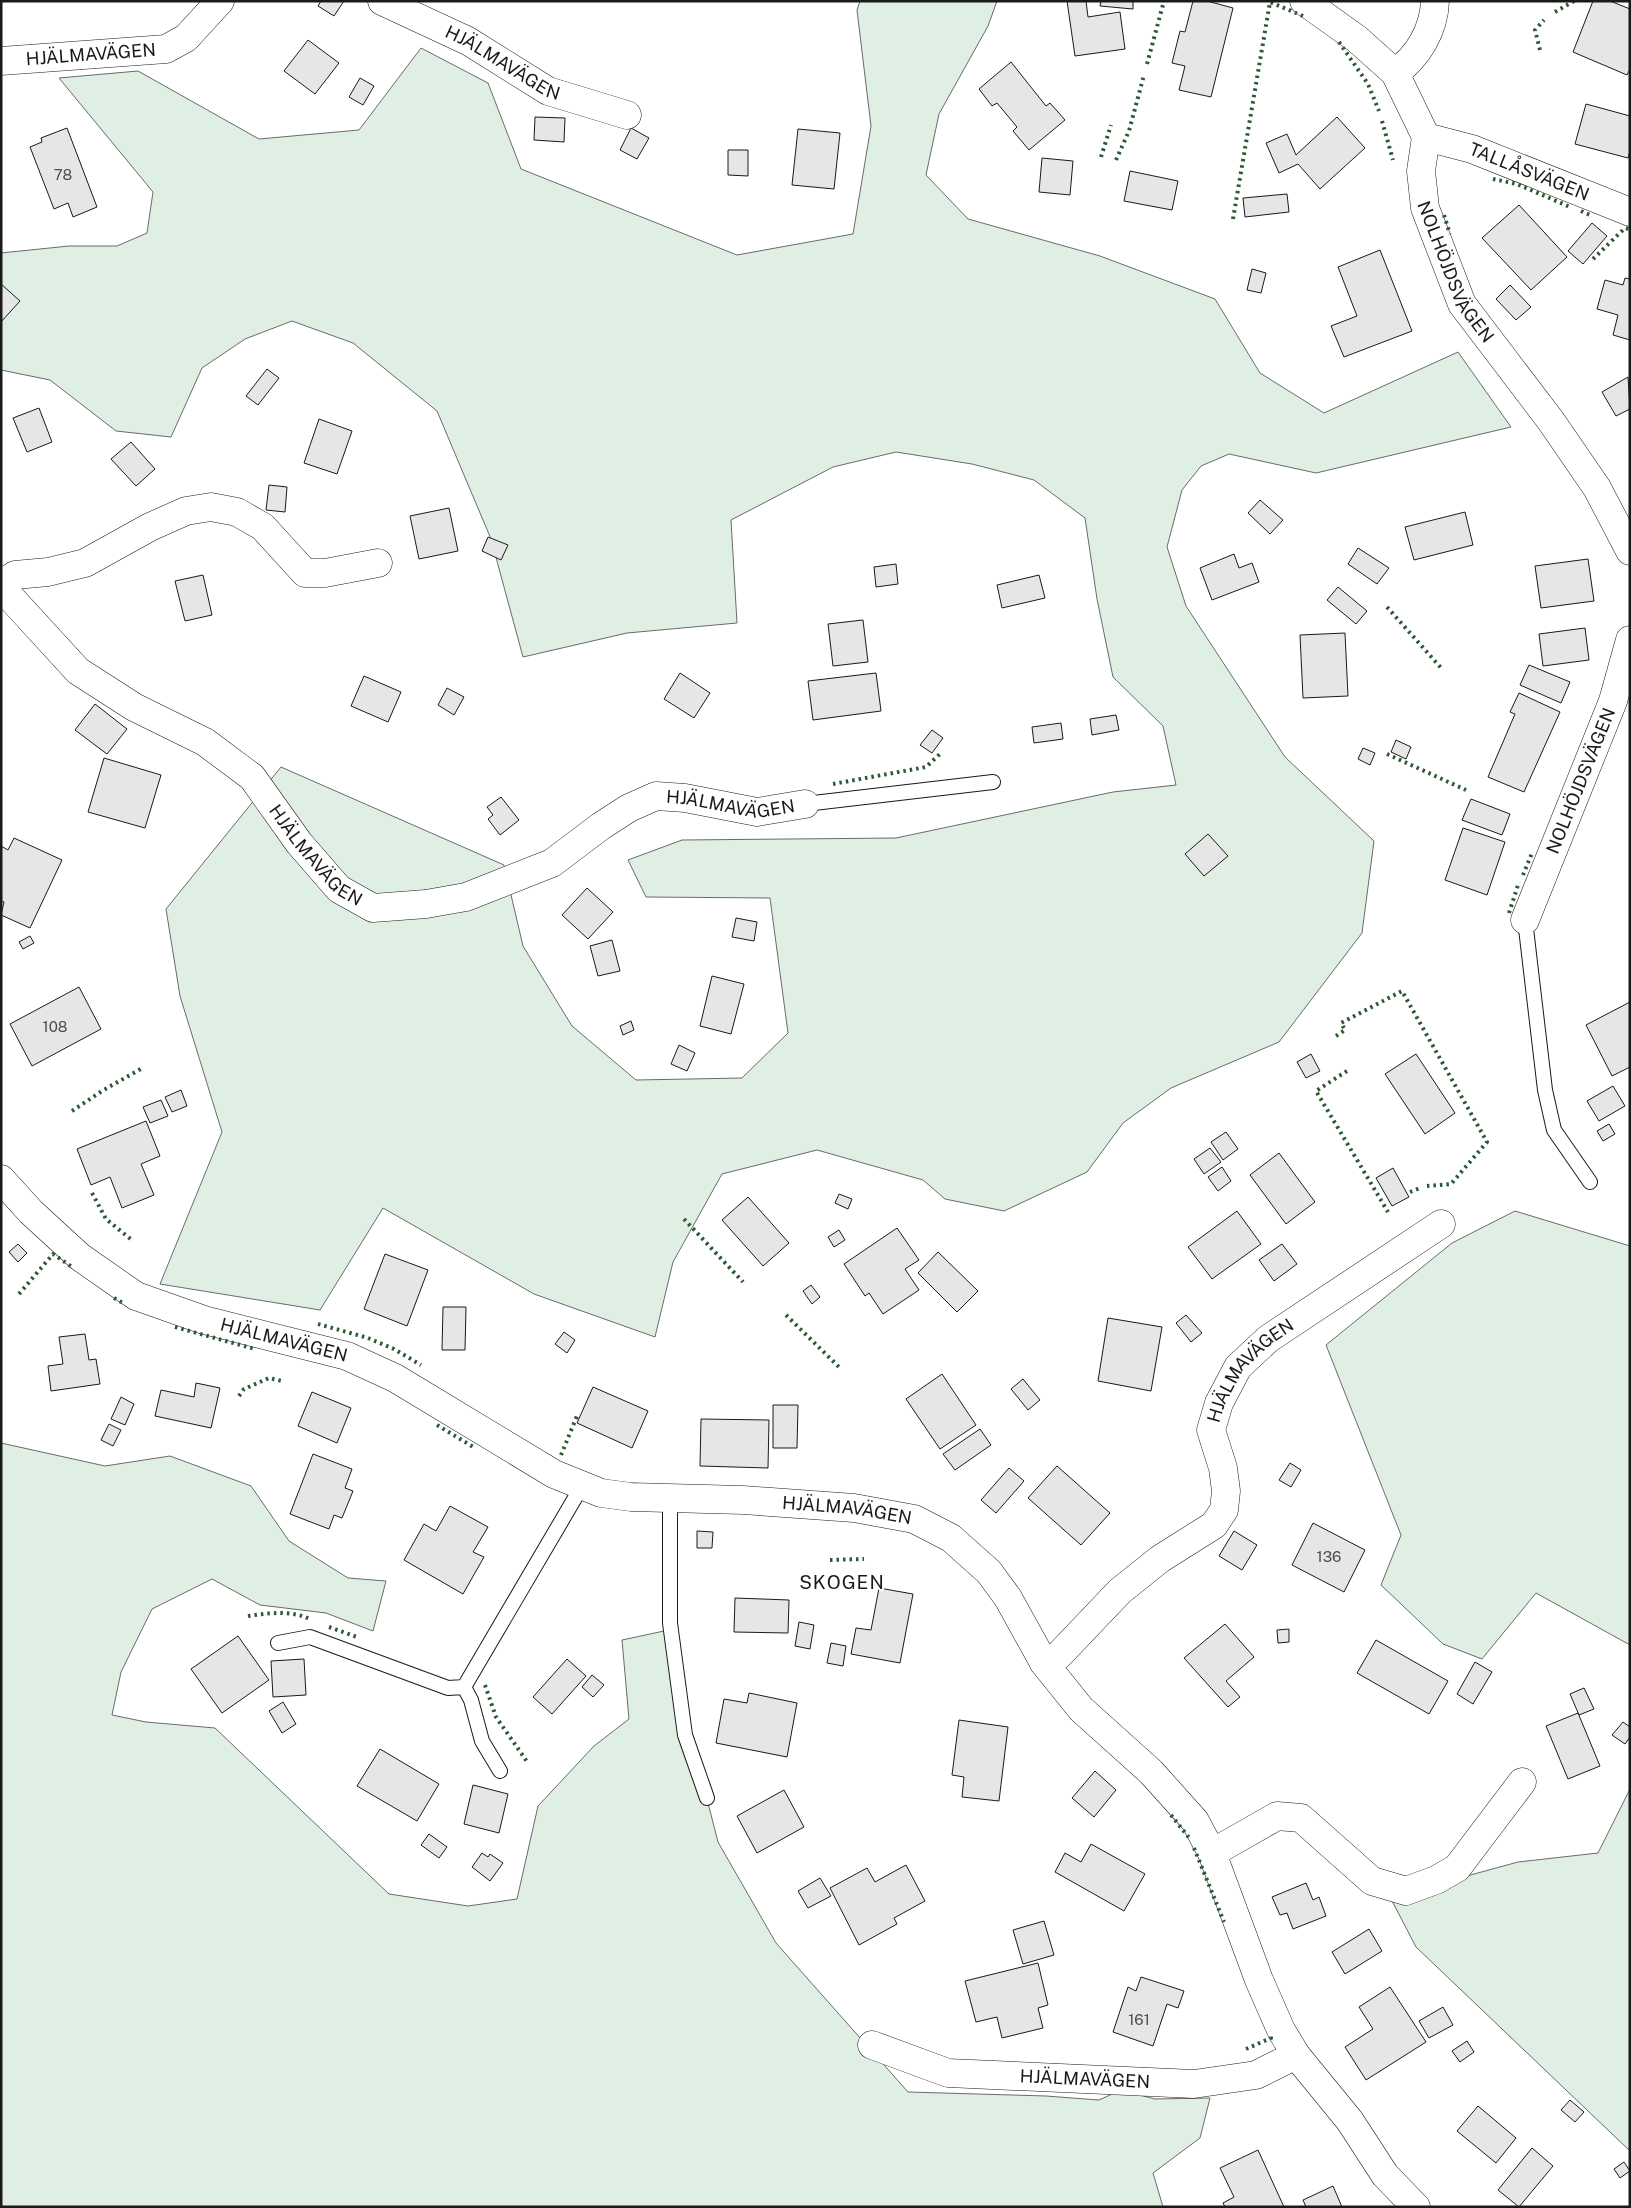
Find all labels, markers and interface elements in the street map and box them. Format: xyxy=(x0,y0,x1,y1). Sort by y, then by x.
street label: HJÄLMAVÄGEN xyxy=(442,21,563,104)
street label: HJÄLMAVÄGEN xyxy=(25,39,156,69)
street label: TALLÅSVÄGEN xyxy=(1466,138,1592,205)
house number: 78 xyxy=(54,166,72,183)
street label: NOLHÖJDSVÄGEN xyxy=(1413,198,1499,347)
street label: NOLHÖJDSVÄGEN xyxy=(1542,705,1619,857)
street label: HJÄLMAVÄGEN xyxy=(665,786,796,822)
street label: HJÄLMAVÄGEN xyxy=(265,800,366,910)
house number: 108 xyxy=(43,1018,67,1035)
street label: HJÄLMAVÄGEN xyxy=(218,1314,350,1366)
street label: HJÄLMAVÄGEN xyxy=(1203,1314,1297,1425)
street label: HJÄLMAVÄGEN xyxy=(782,1492,913,1528)
house number: 136 xyxy=(1317,1548,1341,1565)
district label: SKOGEN xyxy=(799,1571,885,1593)
house number: 161 xyxy=(1128,2011,1150,2028)
street label: HJÄLMAVÄGEN xyxy=(1019,2065,1150,2092)

